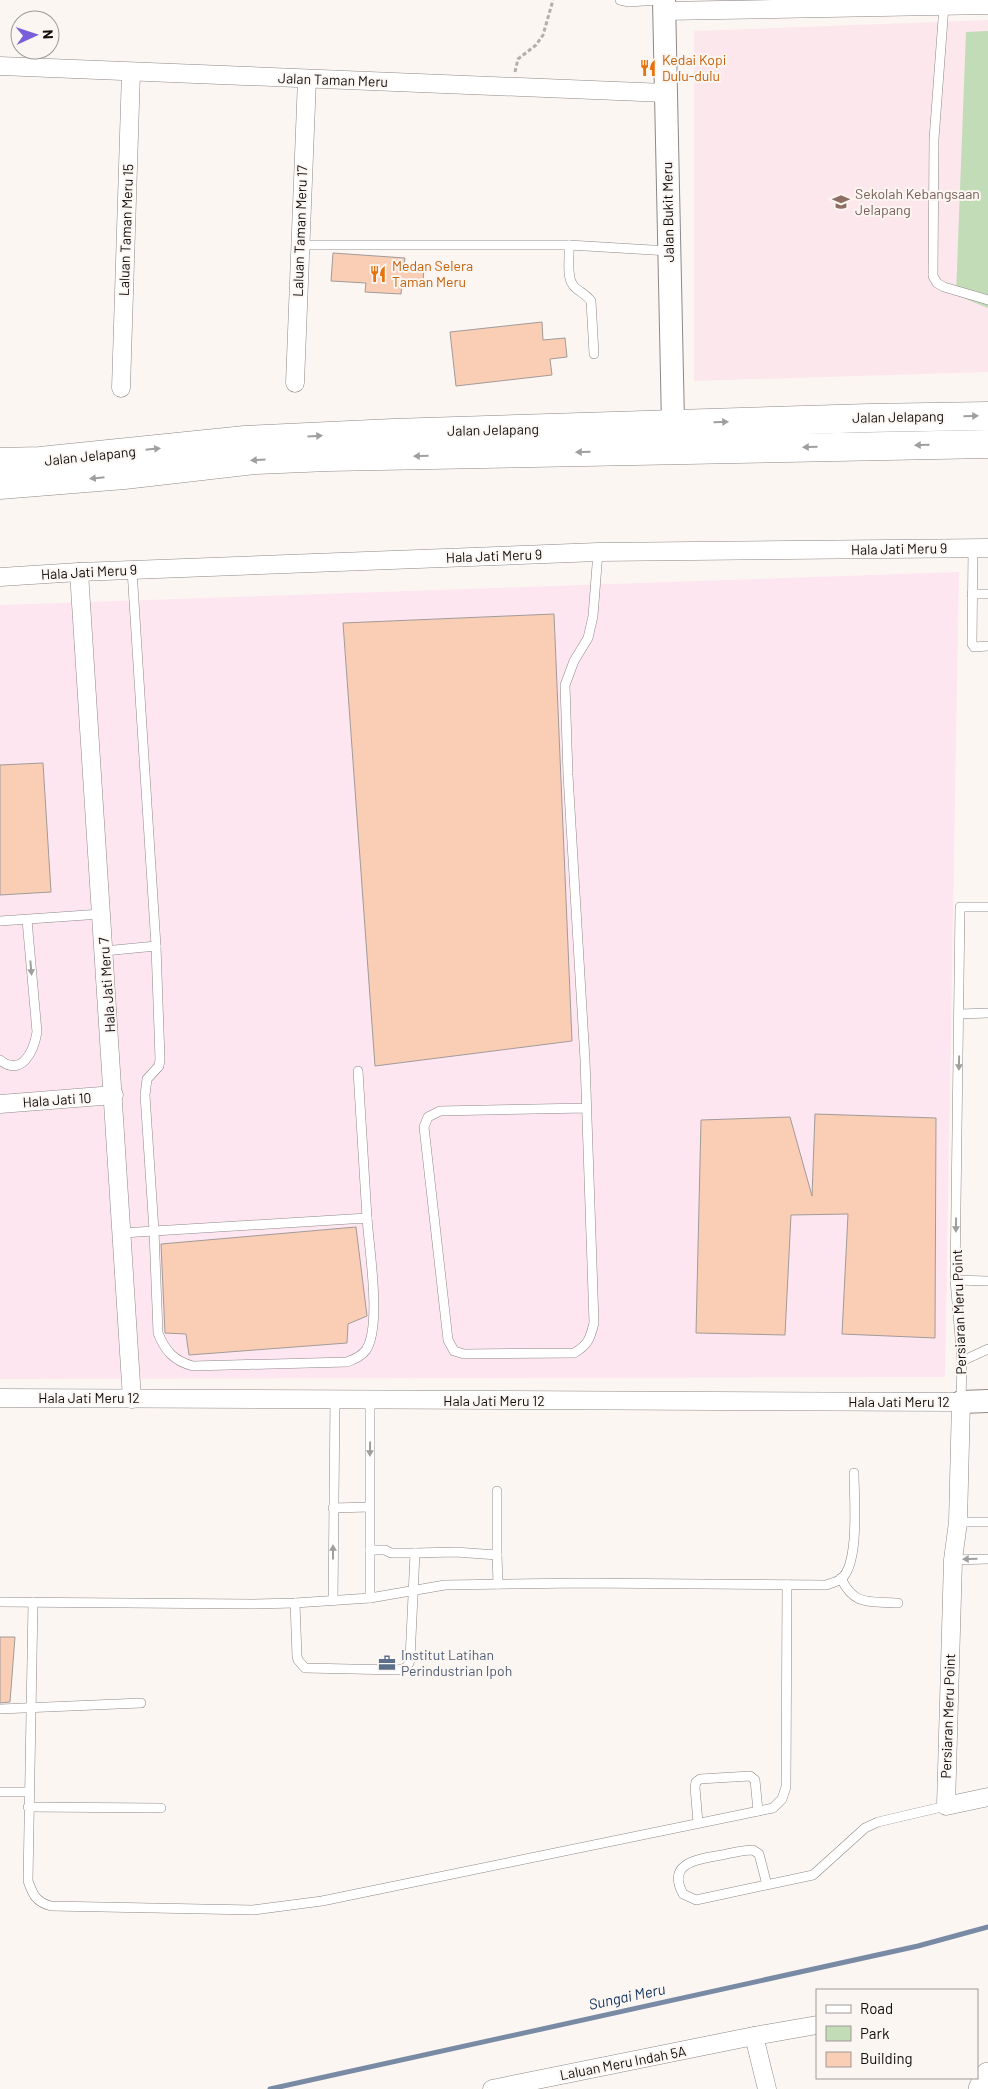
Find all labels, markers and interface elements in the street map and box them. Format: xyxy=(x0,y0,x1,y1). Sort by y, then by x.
north arrow xyxy=(10,10,60,60)
text: N xyxy=(40,29,57,39)
place label: Kedai Kopi Dulu-dulu xyxy=(662,51,726,84)
restaurant icon: Kedai Kopi Dulu-dulu xyxy=(638,58,658,78)
street label: Jalan Taman Meru xyxy=(278,69,388,90)
street label: Jalan Bukit Meru xyxy=(658,162,677,262)
street label: Laluan Taman Meru 15 xyxy=(115,164,136,296)
street label: Laluan Taman Meru 17 xyxy=(289,164,310,297)
place label: Sekolah Kebangsaan Jelapang xyxy=(855,185,980,218)
school or university icon: Sekolah Kebangsaan Jelapang xyxy=(831,192,851,212)
place label: Medan Selera Taman Meru xyxy=(392,257,473,290)
restaurant icon: Medan Selera Taman Meru xyxy=(368,264,388,284)
street label: Jalan Jelapang xyxy=(852,407,944,426)
one-way arrow xyxy=(964,412,980,420)
one-way arrow xyxy=(714,418,730,426)
street label: Jalan Jelapang xyxy=(447,420,539,439)
one-way arrow xyxy=(307,432,323,440)
one-way arrow xyxy=(914,441,930,449)
street label: Jalan Jelapang xyxy=(43,442,136,469)
one-way arrow xyxy=(801,443,817,451)
one-way arrow xyxy=(145,445,161,453)
one-way arrow xyxy=(575,448,591,456)
one-way arrow xyxy=(413,452,429,460)
one-way arrow xyxy=(250,457,266,465)
one-way arrow xyxy=(89,474,105,482)
street label: Hala Jati Meru 9 xyxy=(851,539,947,558)
street label: Hala Jati Meru 9 xyxy=(446,545,542,566)
street label: Hala Jati Meru 9 xyxy=(40,560,138,583)
street label: Hala Jati Meru 7 xyxy=(95,936,118,1033)
one-way arrow xyxy=(28,961,36,977)
one-way arrow xyxy=(955,1055,963,1071)
street label: Hala Jati 10 xyxy=(22,1089,92,1110)
one-way arrow xyxy=(952,1218,960,1234)
street label: Persiaran Meru Point xyxy=(948,1249,969,1375)
street label: Hala Jati Meru 12 xyxy=(38,1389,140,1406)
street label: Hala Jati Meru 12 xyxy=(443,1392,545,1409)
street label: Hala Jati Meru 12 xyxy=(848,1393,950,1410)
one-way arrow xyxy=(365,1442,373,1458)
one-way arrow xyxy=(329,1544,337,1560)
one-way arrow xyxy=(962,1556,978,1564)
place label: Institut Latihan Perindustrian Ipoh xyxy=(401,1646,512,1679)
office icon: Institut Latihan Perindustrian Ipoh xyxy=(377,1653,397,1673)
street label: Persiaran Meru Point xyxy=(937,1653,958,1779)
water label: Sungai Meru xyxy=(587,1979,667,2013)
legend xyxy=(816,1989,978,2079)
text: Road xyxy=(860,1999,893,2017)
text: Park xyxy=(860,2024,890,2042)
street label: Laluan Meru Indah 5A xyxy=(558,2042,688,2083)
text: Building xyxy=(860,2049,913,2067)

